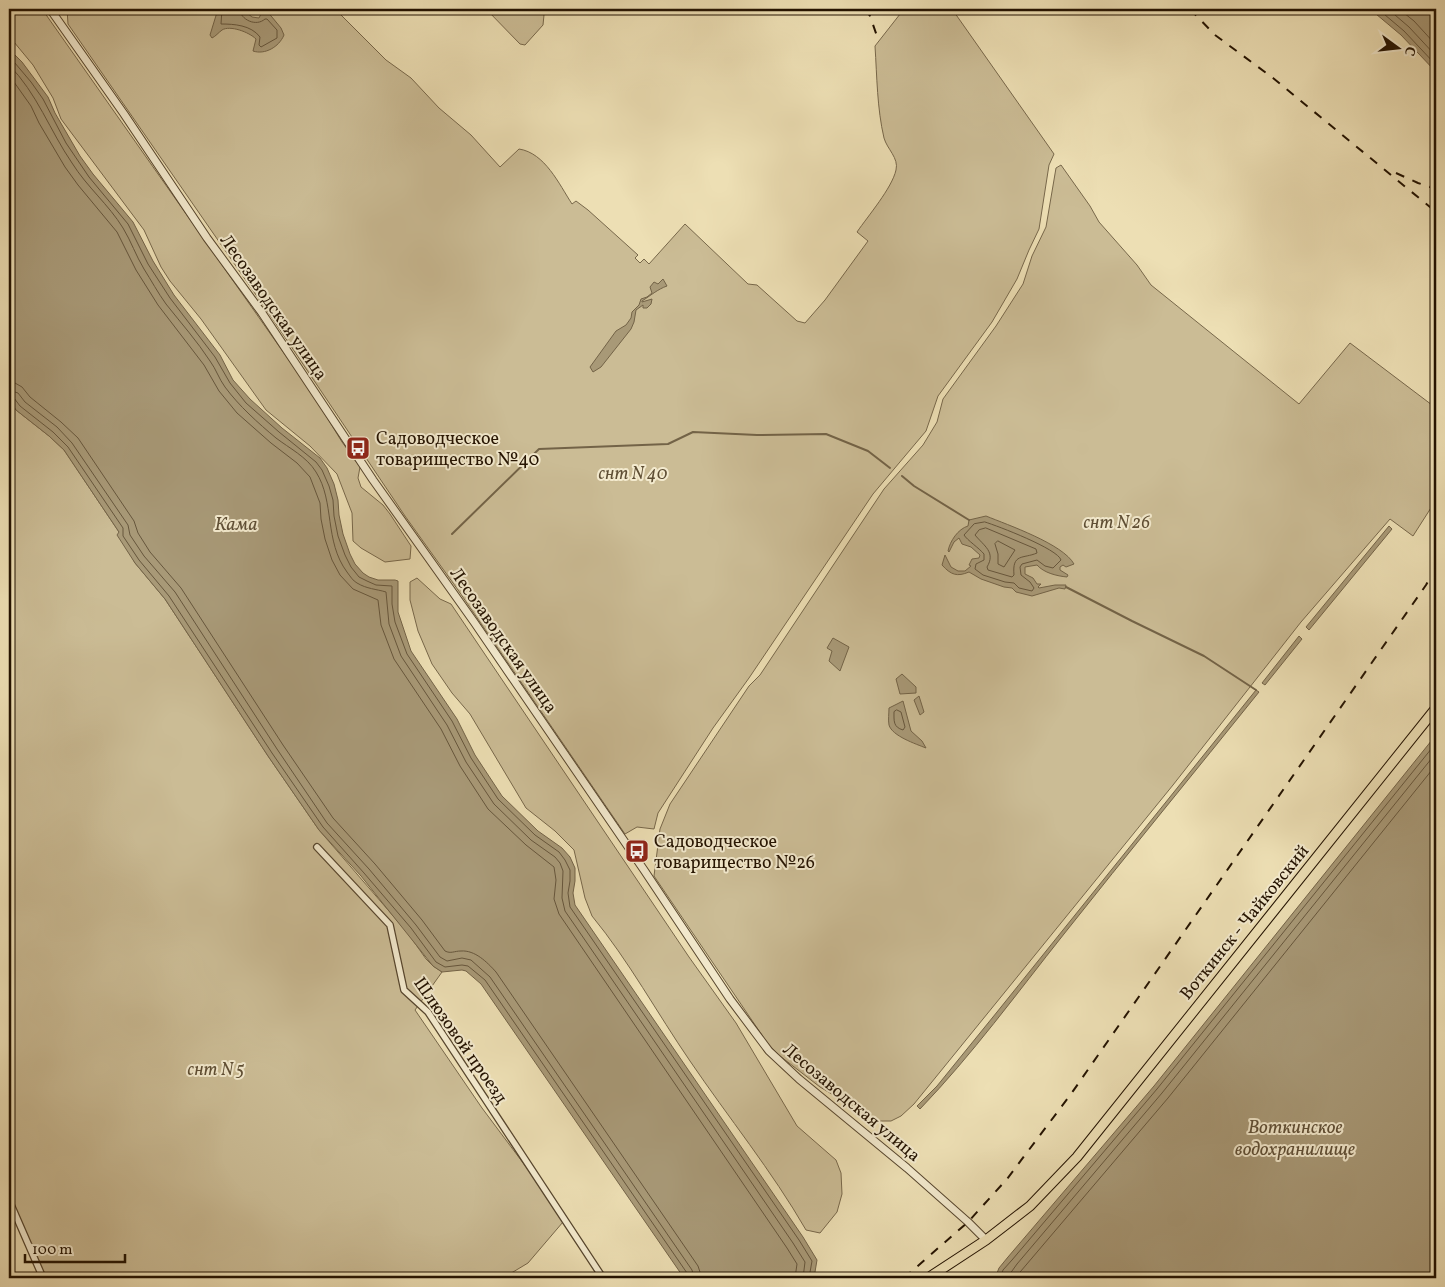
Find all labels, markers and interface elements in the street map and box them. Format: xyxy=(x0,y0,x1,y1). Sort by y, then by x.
north arrow xyxy=(1372,22,1422,72)
text: С xyxy=(1399,44,1419,58)
street label: Лесозаводская улица xyxy=(213,230,333,386)
place label: Садоводческое товарищество №40 xyxy=(376,427,540,473)
bus stop icon: Садоводческое товарищество №40 xyxy=(345,435,371,461)
park label: снт N 40 xyxy=(598,462,668,487)
park label: снт N 26 xyxy=(1084,511,1151,536)
water label: Кама xyxy=(214,512,258,538)
street label: Лесозаводская улица xyxy=(443,563,563,719)
place label: Садоводческое товарищество №26 xyxy=(654,830,815,876)
bus stop icon: Садоводческое товарищество №26 xyxy=(624,838,650,864)
street label: Воткинск - Чайковский xyxy=(1175,840,1316,1006)
street label: Шлюзовой проезд xyxy=(407,973,513,1109)
street label: Лесозаводская улица xyxy=(777,1038,925,1168)
park label: снт N 5 xyxy=(188,1058,244,1083)
water label: Воткинское водохранилище xyxy=(1235,1115,1355,1163)
scale bar xyxy=(25,1232,125,1264)
text: 100 m xyxy=(32,1240,72,1261)

